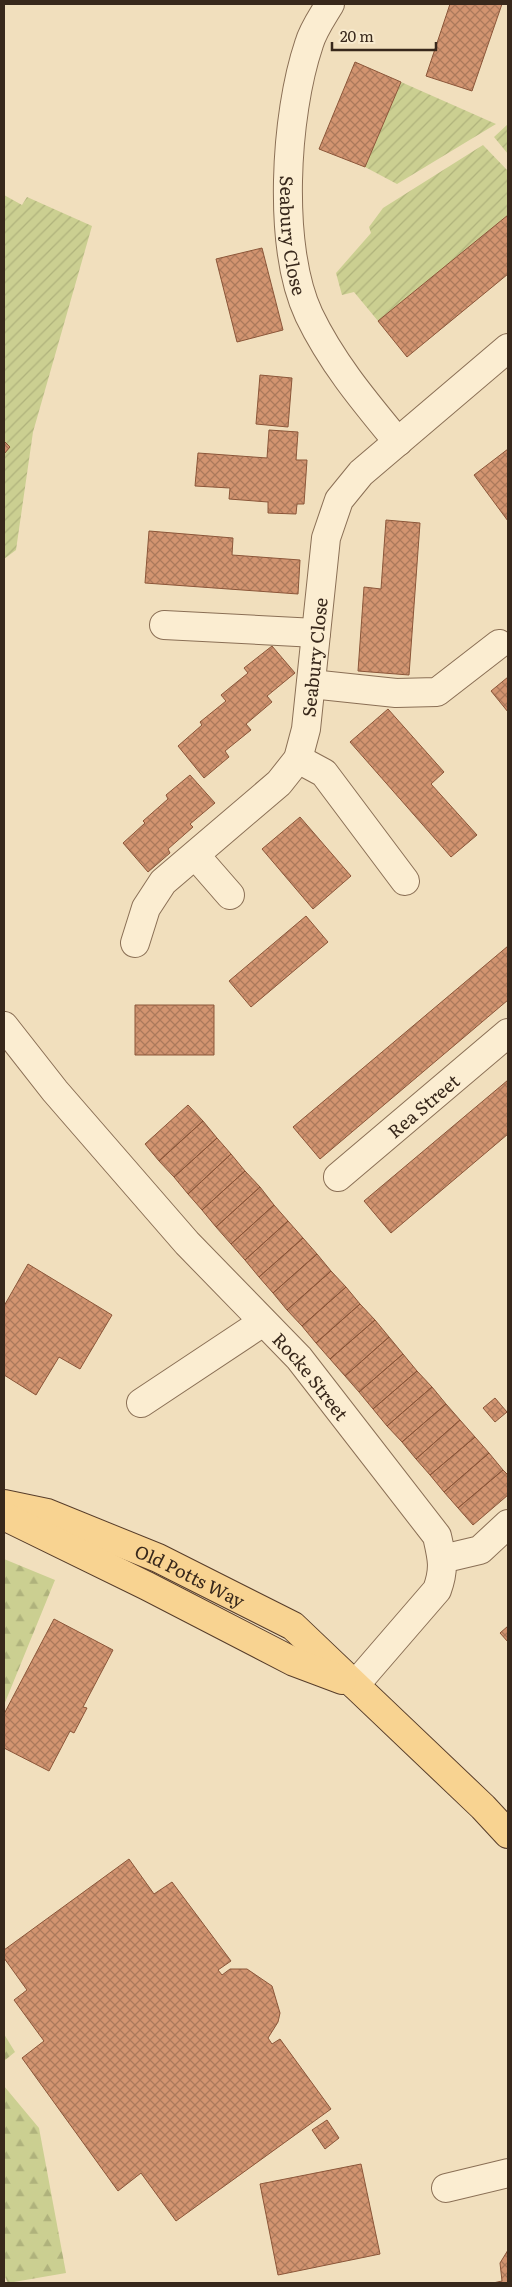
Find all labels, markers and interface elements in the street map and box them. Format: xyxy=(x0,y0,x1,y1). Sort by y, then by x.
scale bar xyxy=(332,20,436,52)
text: 20 m xyxy=(340,24,374,47)
street label: Seabury Close xyxy=(274,175,314,298)
street label: Seabury Close xyxy=(294,596,333,718)
street label: Rea Street xyxy=(381,1066,465,1144)
street label: Rocke Street xyxy=(267,1326,356,1426)
street label: Old Potts Way xyxy=(131,1537,250,1614)

